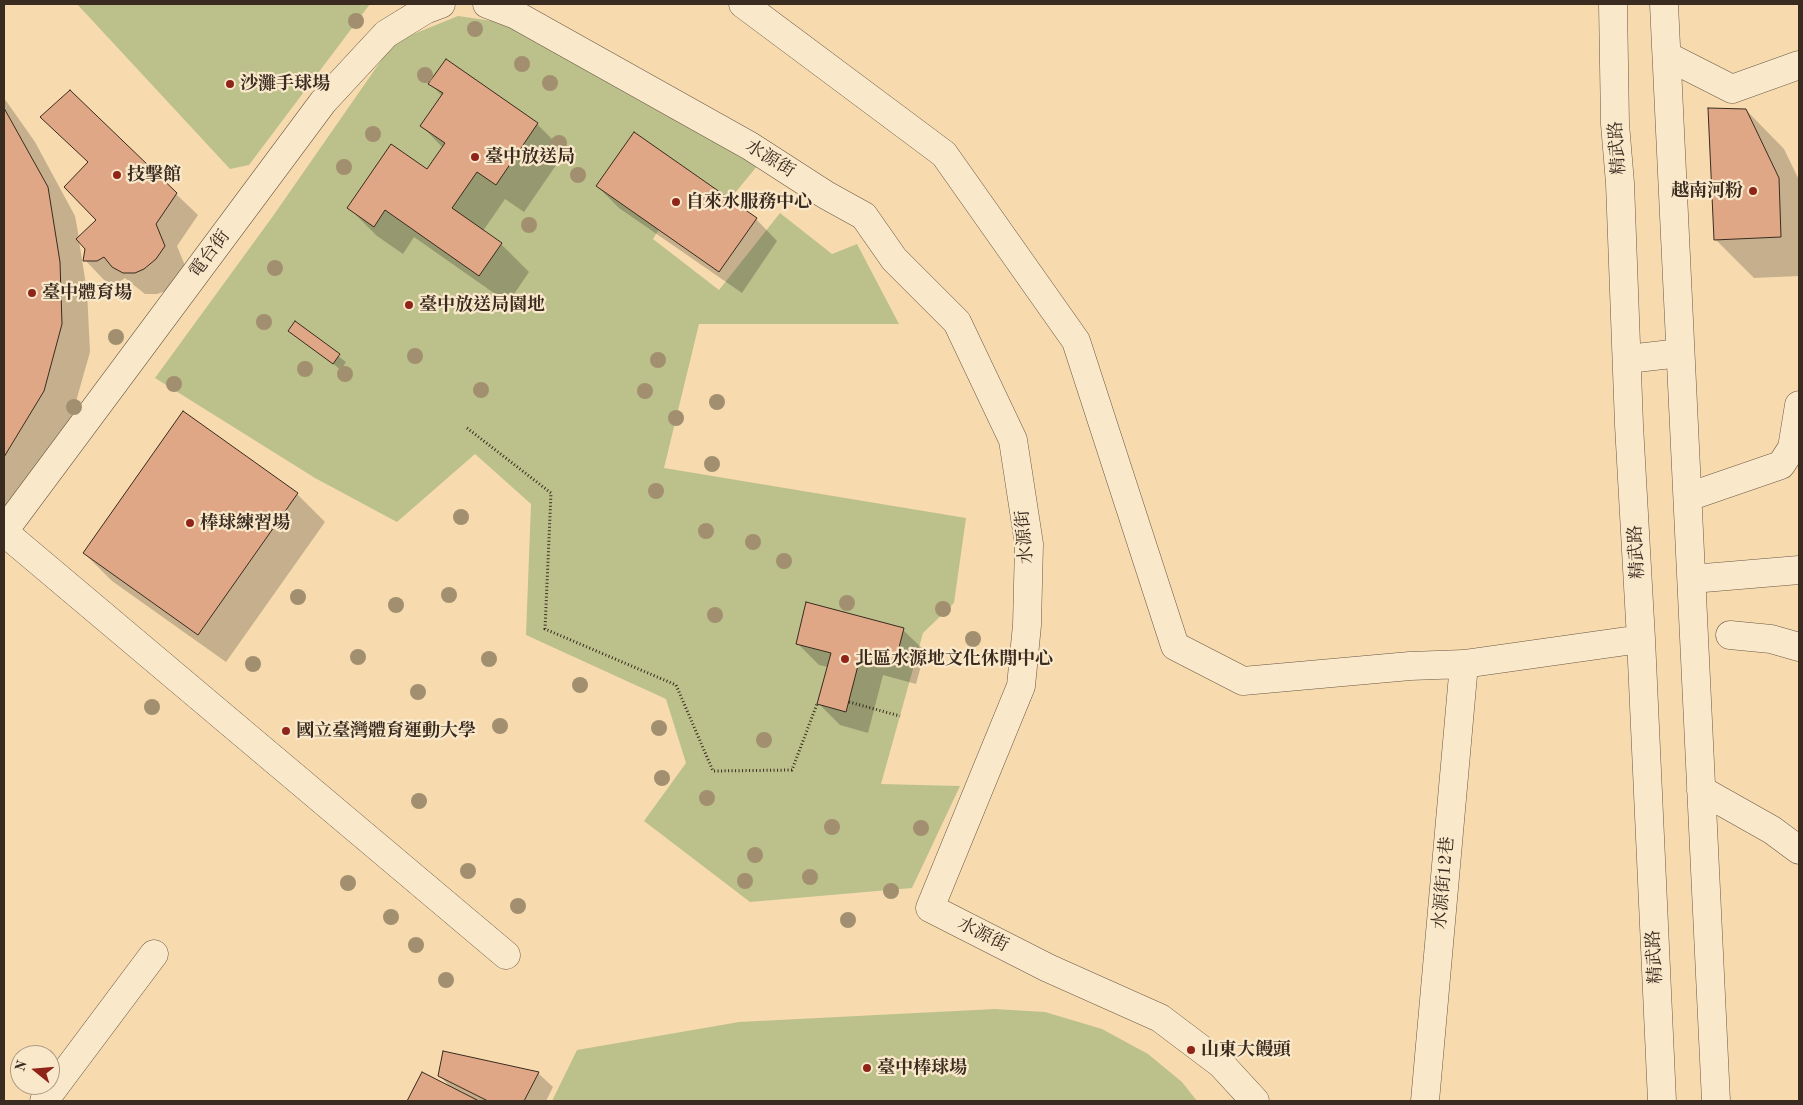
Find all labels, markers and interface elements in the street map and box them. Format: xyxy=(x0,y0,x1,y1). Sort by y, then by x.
place label: 沙灘手球場 xyxy=(240,73,330,95)
marker: 沙灘手球場 xyxy=(224,78,236,90)
street label: 精武路 xyxy=(1605,120,1631,176)
street label: 水源街 xyxy=(741,136,799,182)
place label: 臺中放送局 xyxy=(485,146,575,168)
marker: 臺中放送局 xyxy=(469,151,481,163)
place label: 技擊館 xyxy=(127,164,181,186)
marker: 技擊館 xyxy=(111,169,123,181)
place label: 越南河粉 xyxy=(1671,180,1743,202)
marker: 越南河粉 xyxy=(1747,185,1759,197)
place label: 自來水服務中心 xyxy=(686,191,812,213)
marker: 自來水服務中心 xyxy=(670,196,682,208)
street label: 電台街 xyxy=(185,226,235,282)
place label: 臺中體育場 xyxy=(42,282,132,304)
marker: 臺中體育場 xyxy=(26,287,38,299)
place label: 臺中放送局園地 xyxy=(419,294,545,316)
marker: 臺中放送局園地 xyxy=(403,299,415,311)
street label: 水源街 xyxy=(1012,509,1038,565)
place label: 棒球練習場 xyxy=(200,512,290,534)
marker: 棒球練習場 xyxy=(184,517,196,529)
street label: 精武路 xyxy=(1625,524,1649,580)
place label: 北區水源地文化休閒中心 xyxy=(855,648,1053,670)
marker: 北區水源地文化休閒中心 xyxy=(839,653,851,665)
place label: 國立臺灣體育運動大學 xyxy=(296,720,476,742)
marker: 國立臺灣體育運動大學 xyxy=(280,725,292,737)
street label: 水源街12巷 xyxy=(1429,836,1459,930)
street label: 水源街 xyxy=(954,913,1012,957)
street label: 精武路 xyxy=(1643,929,1667,985)
place label: 山東大饅頭 xyxy=(1201,1039,1291,1061)
marker: 山東大饅頭 xyxy=(1185,1044,1197,1056)
north arrow xyxy=(10,1045,60,1095)
place label: 臺中棒球場 xyxy=(877,1057,967,1079)
text: N xyxy=(13,1059,30,1073)
marker: 臺中棒球場 xyxy=(861,1062,873,1074)

